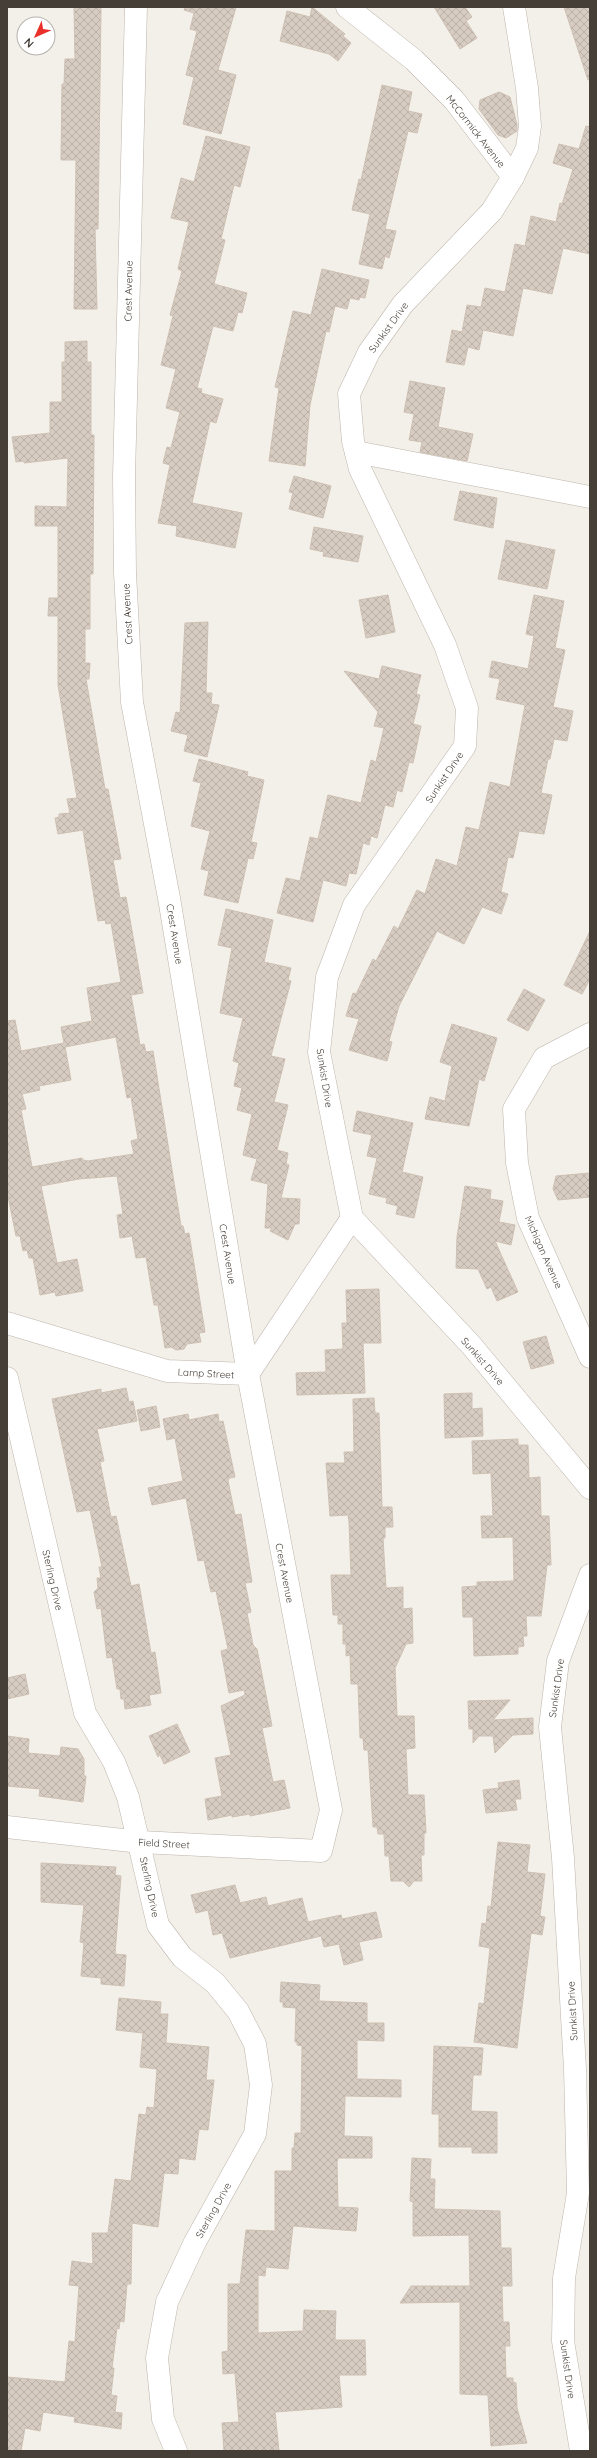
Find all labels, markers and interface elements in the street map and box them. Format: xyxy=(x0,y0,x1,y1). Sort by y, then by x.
north arrow xyxy=(16,16,56,56)
text: N xyxy=(21,35,37,51)
street label: McCormick Avenue xyxy=(443,92,508,170)
street label: Crest Avenue xyxy=(121,260,136,322)
street label: Sunkist Drive xyxy=(366,299,411,355)
street label: Crest Avenue xyxy=(119,583,136,645)
street label: Sunkist Drive xyxy=(422,749,467,806)
street label: Crest Avenue xyxy=(163,903,186,965)
street label: Sunkist Drive xyxy=(313,1048,336,1109)
street label: Michigan Avenue xyxy=(522,1214,566,1291)
street label: Crest Avenue xyxy=(216,1223,239,1285)
street label: Sunkist Drive xyxy=(458,1335,507,1388)
street label: Lamp Street xyxy=(177,1366,235,1382)
street label: Crest Avenue xyxy=(272,1542,297,1605)
street label: Sterling Drive xyxy=(39,1549,66,1612)
street label: Sunkist Drive xyxy=(546,1657,567,1718)
street label: Field Street xyxy=(138,1836,191,1851)
street label: Sterling Drive xyxy=(137,1856,162,1919)
street label: Sunkist Drive xyxy=(564,1981,581,2041)
street label: Sterling Drive xyxy=(193,2180,234,2240)
street label: Sunkist Drive xyxy=(557,2339,578,2400)

